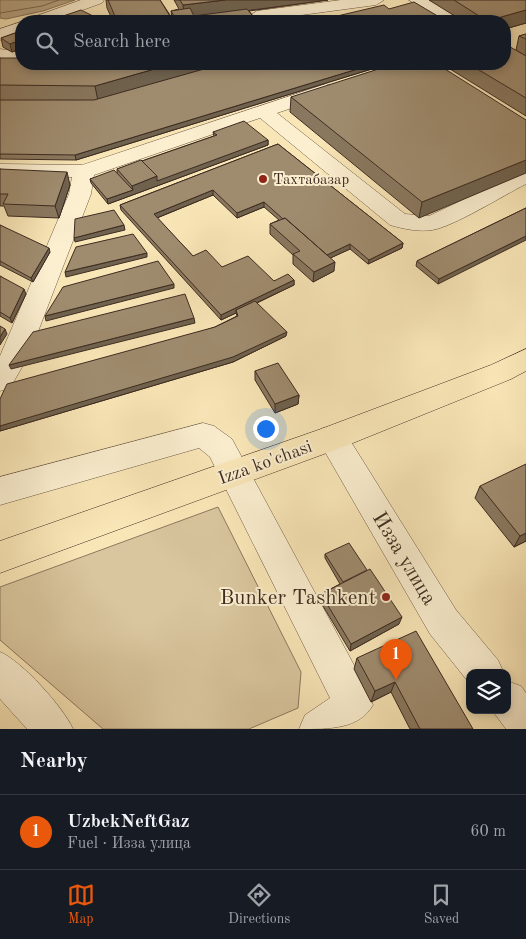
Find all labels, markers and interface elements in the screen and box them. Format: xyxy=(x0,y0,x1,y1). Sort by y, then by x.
search box xyxy=(15,15,511,70)
icon: search xyxy=(33,29,61,57)
text: Search here xyxy=(73,33,170,52)
marker: Тахтабазар xyxy=(257,173,269,185)
place label: Тахтабазар xyxy=(273,173,349,188)
your location xyxy=(253,416,279,442)
street label: Izza ko'chasi xyxy=(216,438,315,488)
street label: Изза улица xyxy=(368,509,440,609)
place label: Bunker Tashkent xyxy=(220,588,376,609)
marker: Bunker Tashkent xyxy=(380,591,392,603)
pin: 1 xyxy=(380,639,412,680)
map controls xyxy=(466,669,511,714)
button: layers xyxy=(466,669,511,714)
text: Nearby xyxy=(20,751,88,772)
text: UzbekNeftGaz xyxy=(67,813,190,832)
text: 1 xyxy=(31,824,41,840)
text: 60 m xyxy=(470,824,506,840)
text: Fuel · Изза улица xyxy=(67,836,191,852)
tab: Map xyxy=(67,881,95,928)
tab: Directions xyxy=(228,881,290,928)
tab: Saved xyxy=(424,881,459,928)

